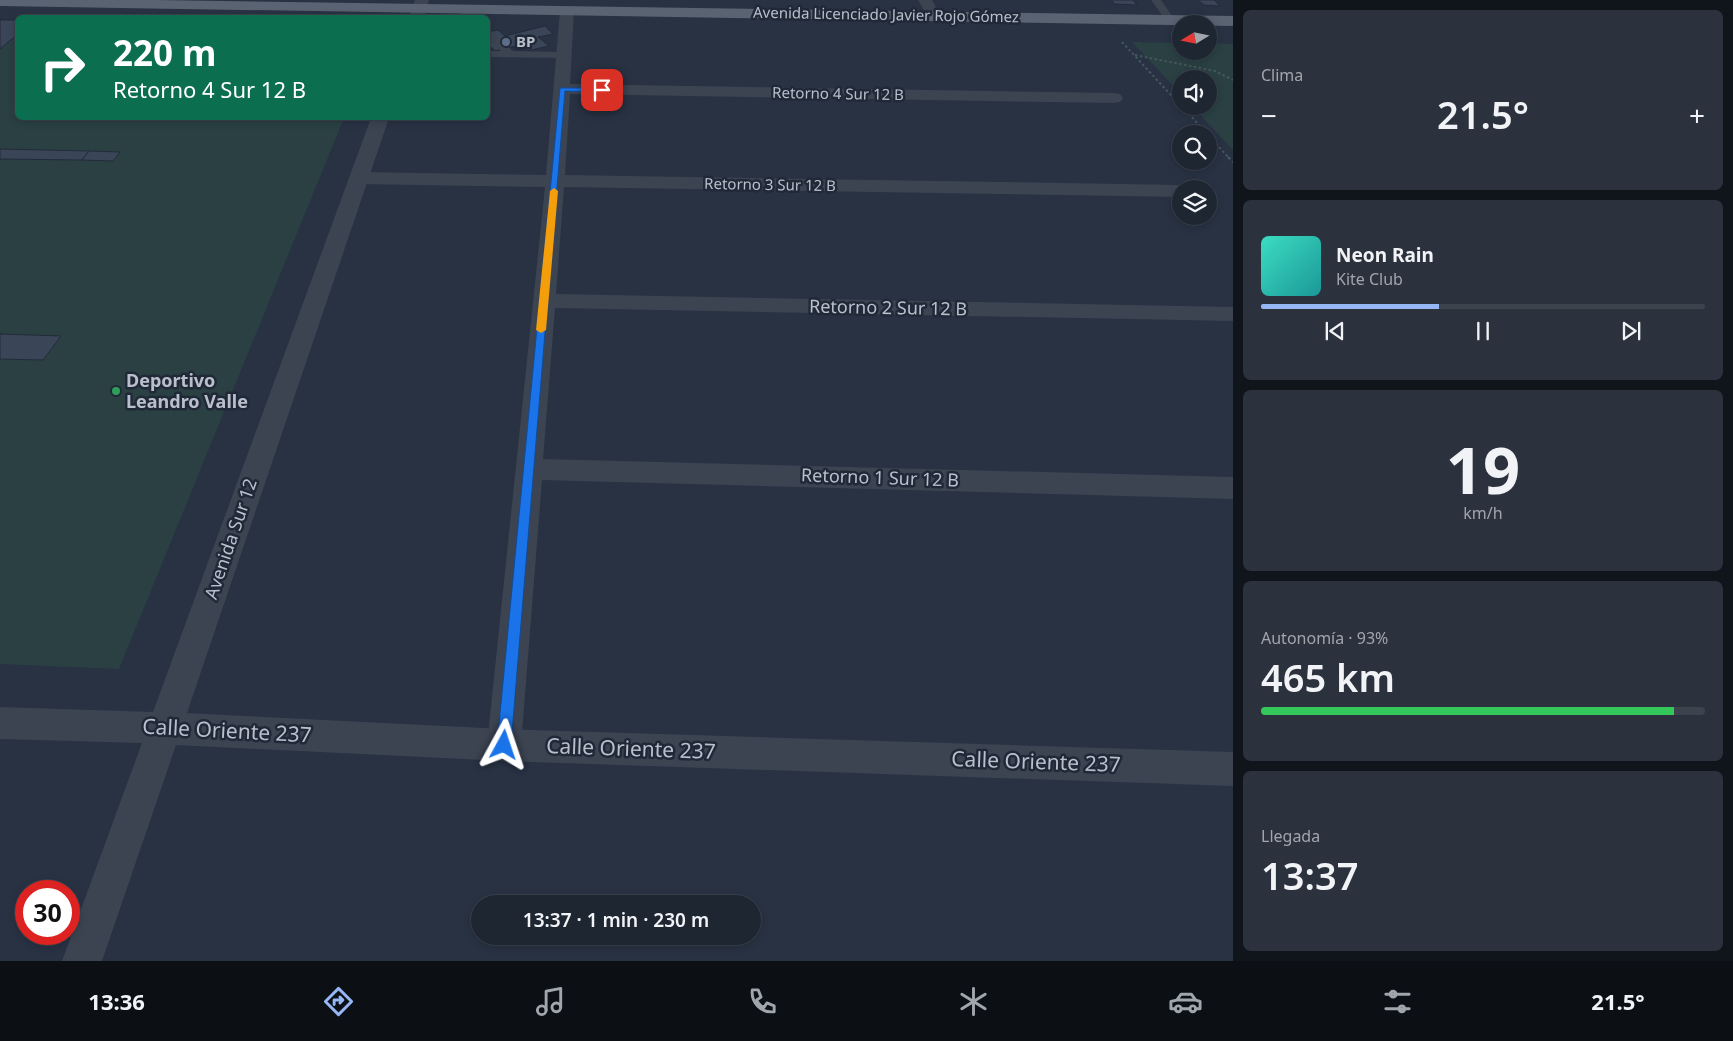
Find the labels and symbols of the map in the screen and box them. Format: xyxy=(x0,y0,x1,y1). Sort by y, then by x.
street label: Avenida Licenciado Javier Rojo Gómez xyxy=(753,2,1019,26)
north arrow xyxy=(1172,15,1218,60)
place label: BP xyxy=(516,31,535,51)
marker: BP xyxy=(500,36,512,48)
pin xyxy=(581,69,623,111)
street label: Retorno 4 Sur 12 B xyxy=(772,82,904,104)
street label: Retorno 3 Sur 12 B xyxy=(704,173,836,195)
street label: Retorno 2 Sur 12 B xyxy=(809,294,967,320)
place label: Deportivo Leandro Valle xyxy=(126,368,248,413)
marker: Deportivo Leandro Valle xyxy=(110,385,122,397)
street label: Retorno 1 Sur 12 B xyxy=(801,462,959,492)
street label: Avenida Sur 12 xyxy=(198,475,262,602)
street label: Calle Oriente 237 xyxy=(142,712,312,748)
position arrow xyxy=(477,718,529,770)
street label: Calle Oriente 237 xyxy=(546,731,716,765)
street label: Calle Oriente 237 xyxy=(951,744,1121,778)
speed limit sign: 30 xyxy=(15,880,80,945)

